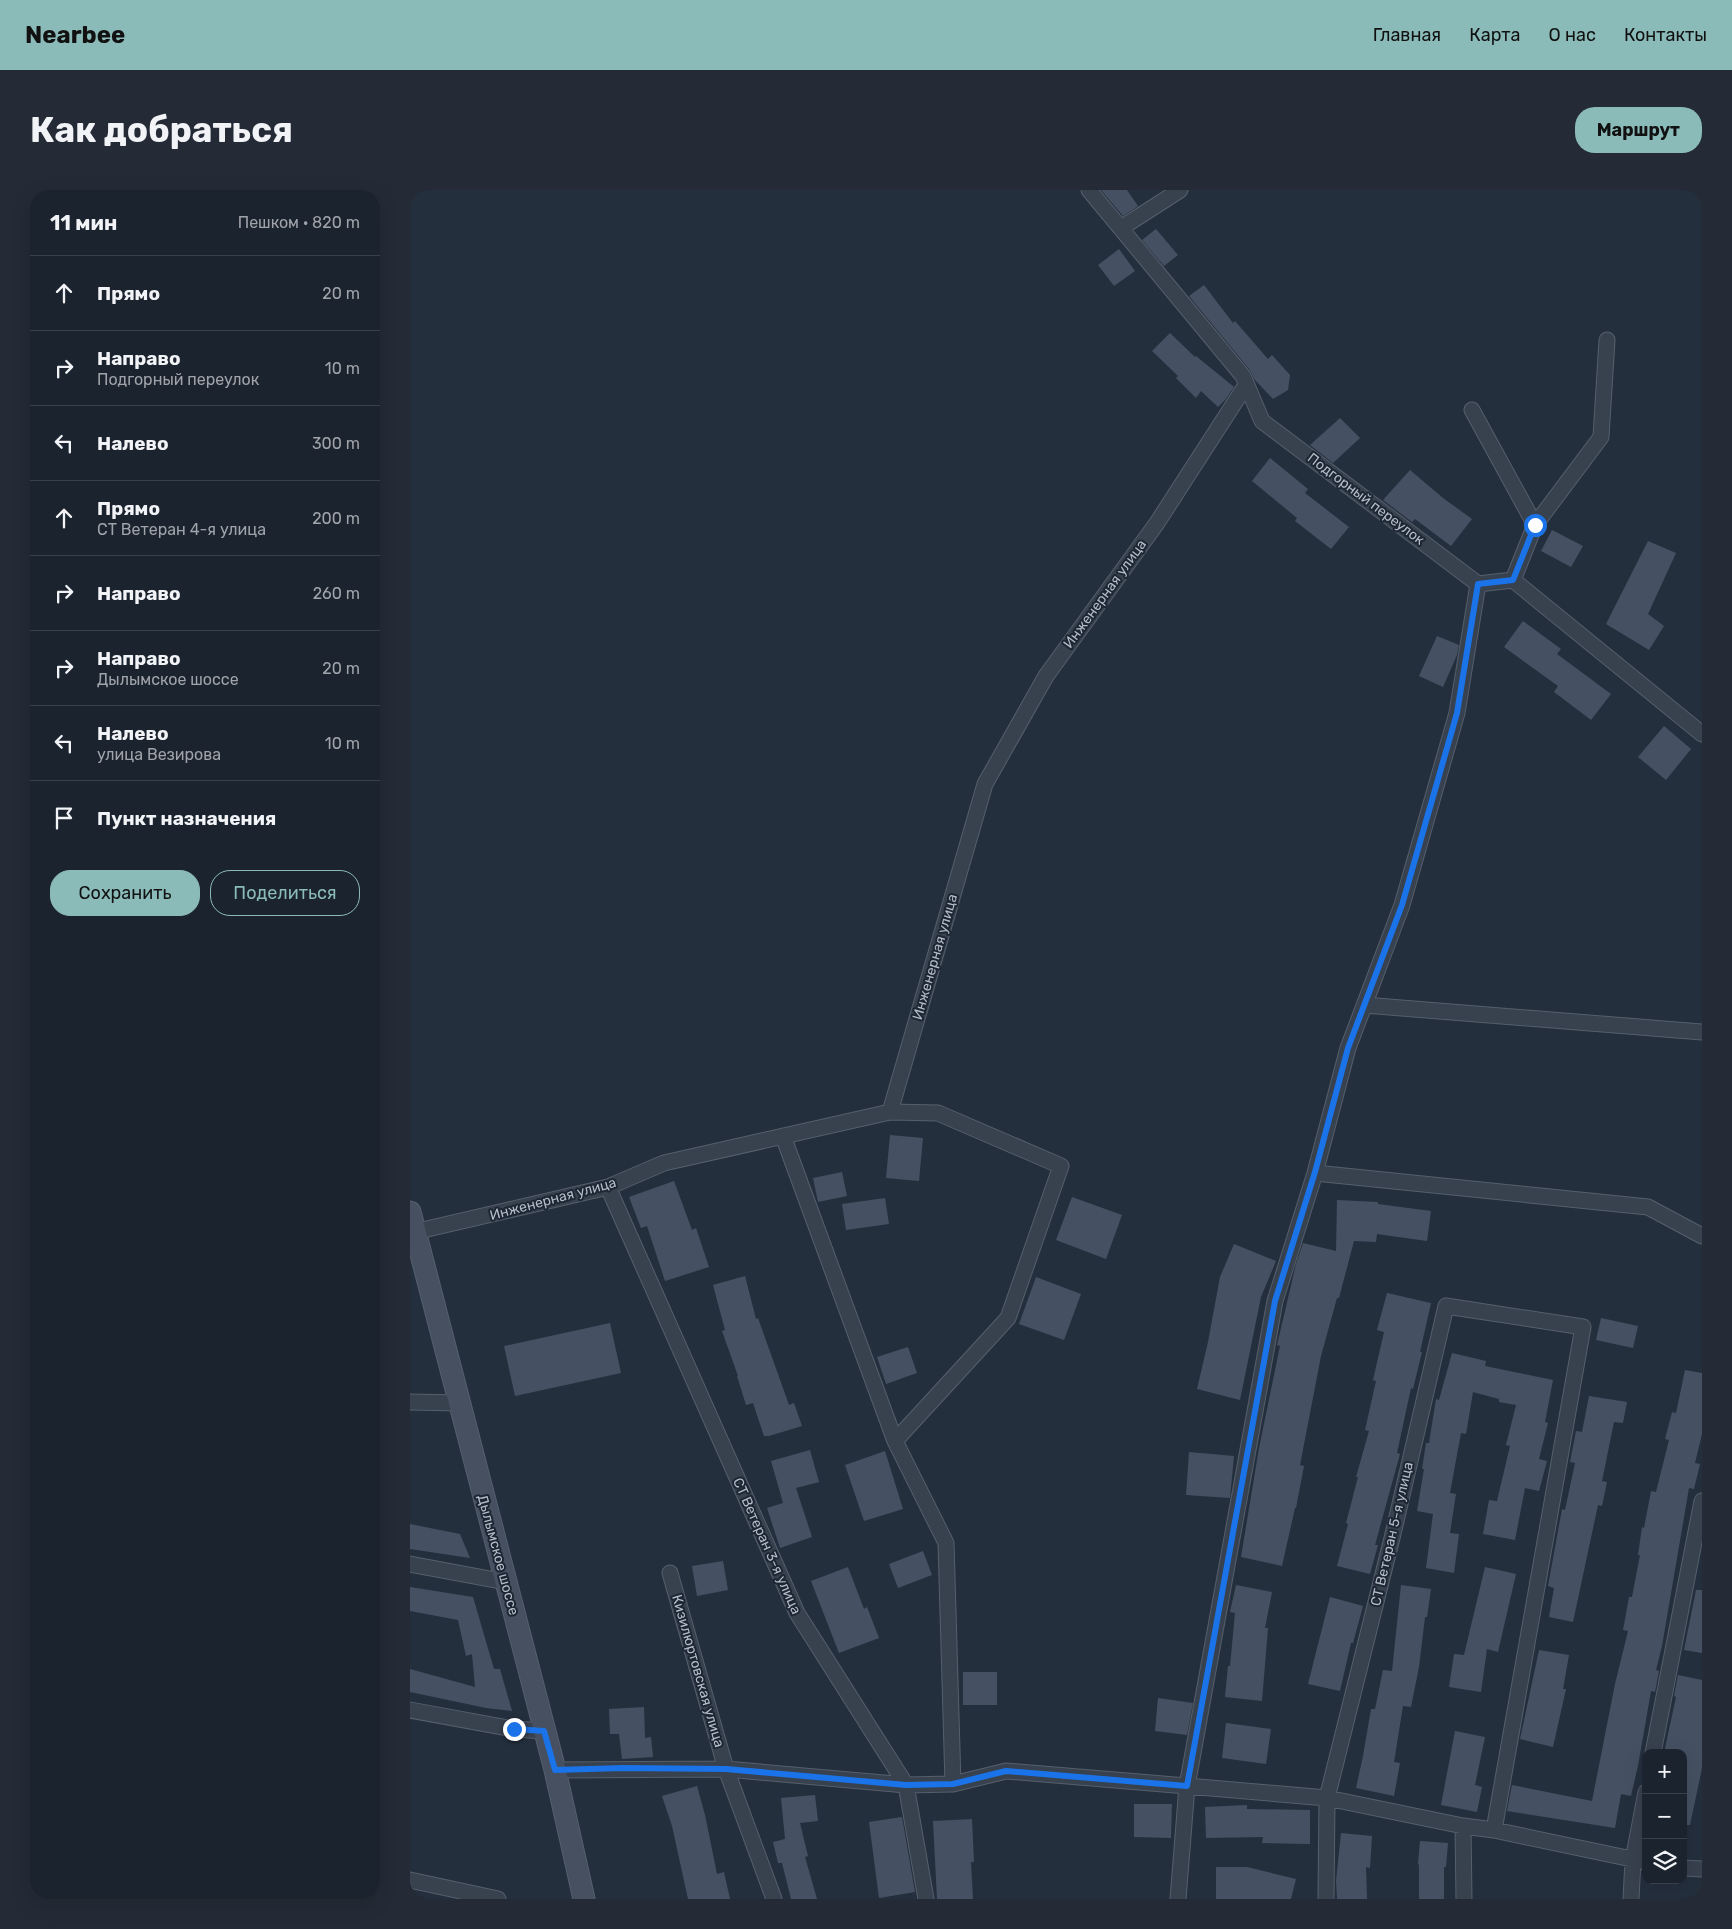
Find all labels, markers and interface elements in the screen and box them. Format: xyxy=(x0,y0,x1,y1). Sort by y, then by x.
text: Nearbee xyxy=(25,21,125,49)
text: Главная xyxy=(1373,24,1441,46)
text: Карта xyxy=(1469,24,1521,46)
text: О нас xyxy=(1549,24,1596,46)
text: Контакты xyxy=(1624,24,1707,46)
button: Маршрут xyxy=(1575,107,1702,153)
text: Как добраться xyxy=(30,109,293,151)
text: 11 мин xyxy=(50,210,117,235)
text: Пешком · 820 m xyxy=(238,213,360,232)
icon: ahead xyxy=(50,279,78,307)
text: Прямо xyxy=(97,282,160,305)
text: 20 m xyxy=(322,284,360,303)
text: Направо xyxy=(97,347,181,370)
icon: right xyxy=(50,354,78,382)
text: 10 m xyxy=(325,359,360,378)
text: Подгорный переулок xyxy=(97,370,259,389)
icon: left xyxy=(50,429,78,457)
text: Налево xyxy=(97,432,169,455)
text: 300 m xyxy=(312,434,360,453)
street label: Подгорный переулок xyxy=(1304,449,1428,549)
text: Прямо xyxy=(97,497,160,520)
icon: ahead xyxy=(50,504,78,532)
text: 200 m xyxy=(312,509,360,528)
route start xyxy=(1524,514,1547,537)
text: СТ Ветеран 4-я улица xyxy=(97,520,266,539)
street label: Инженерная улица xyxy=(1060,536,1150,652)
icon: right xyxy=(50,579,78,607)
text: Направо xyxy=(97,582,181,605)
text: 260 m xyxy=(313,584,360,603)
text: Направо xyxy=(97,647,181,670)
icon: right xyxy=(50,654,78,682)
text: 20 m xyxy=(322,659,360,678)
text: Дылымское шоссе xyxy=(97,670,239,689)
text: Налево xyxy=(97,722,169,745)
icon: left xyxy=(50,729,78,757)
text: 10 m xyxy=(325,734,360,753)
text: улица Везирова xyxy=(97,745,221,764)
icon: arrive xyxy=(50,804,78,832)
text: Пункт назначения xyxy=(97,807,276,830)
button: Сохранить xyxy=(50,870,200,916)
button: Поделиться xyxy=(210,870,360,916)
street label: Инженерная улица xyxy=(909,892,961,1022)
street label: Инженерная улица xyxy=(488,1174,618,1224)
street label: СТ Ветеран 5-я улица xyxy=(1367,1460,1417,1608)
street label: СТ Ветеран 3-я улица xyxy=(729,1475,805,1617)
street label: Дылымское шоссе xyxy=(474,1493,522,1617)
street label: Кизилюртовская улица xyxy=(668,1593,728,1749)
route end xyxy=(503,1718,526,1741)
map controls xyxy=(1642,1749,1687,1884)
button: + xyxy=(1642,1749,1687,1794)
button: − xyxy=(1642,1794,1687,1839)
button: layers xyxy=(1642,1839,1687,1884)

